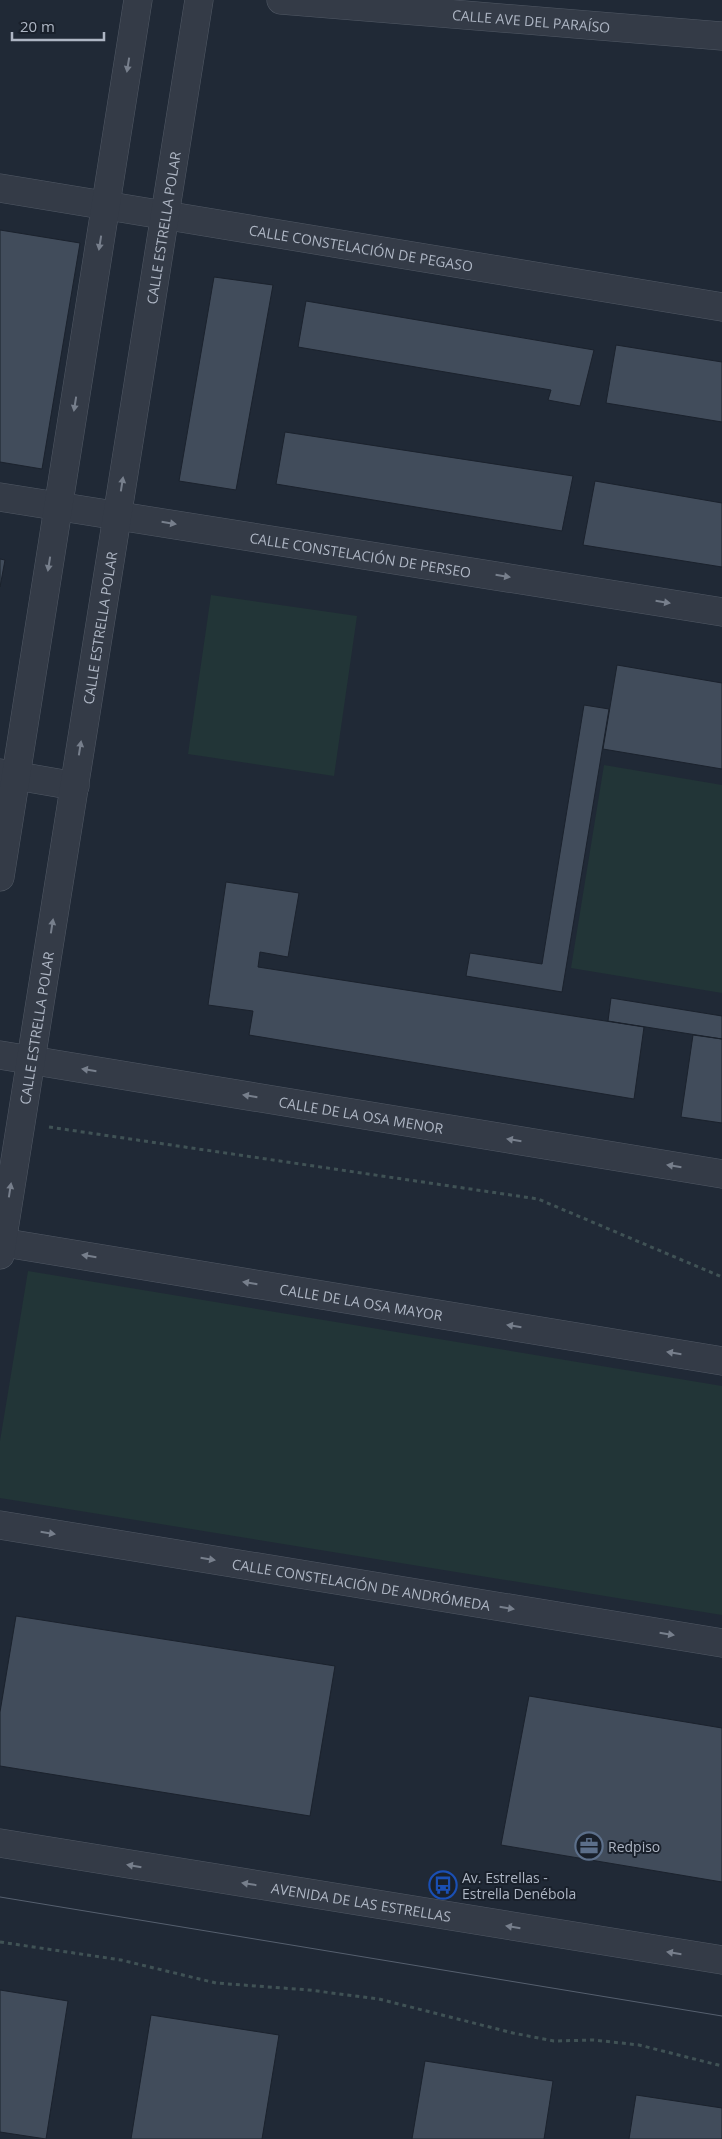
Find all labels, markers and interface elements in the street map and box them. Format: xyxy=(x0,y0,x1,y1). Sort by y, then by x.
street label: CALLE AVE DEL PARAÍSO xyxy=(451,5,611,36)
scale bar xyxy=(12,10,105,42)
text: 20 m xyxy=(20,16,55,36)
one-way arrow xyxy=(123,58,131,74)
street label: CALLE ESTRELLA POLAR xyxy=(141,150,184,306)
street label: CALLE CONSTELACIÓN DE PEGASO xyxy=(248,220,475,275)
one-way arrow xyxy=(95,236,103,252)
one-way arrow xyxy=(70,396,78,412)
one-way arrow xyxy=(118,475,126,491)
one-way arrow xyxy=(162,520,178,528)
street label: CALLE CONSTELACIÓN DE PERSEO xyxy=(248,527,473,581)
street label: CALLE ESTRELLA POLAR xyxy=(78,550,121,706)
one-way arrow xyxy=(45,557,53,573)
one-way arrow xyxy=(495,572,511,580)
one-way arrow xyxy=(655,599,671,607)
one-way arrow xyxy=(77,739,85,755)
one-way arrow xyxy=(48,917,56,933)
street label: CALLE ESTRELLA POLAR xyxy=(15,950,58,1106)
one-way arrow xyxy=(81,1065,97,1073)
one-way arrow xyxy=(241,1092,257,1100)
street label: CALLE DE LA OSA MENOR xyxy=(277,1092,445,1138)
one-way arrow xyxy=(505,1135,521,1143)
one-way arrow xyxy=(666,1162,682,1170)
one-way arrow xyxy=(7,1181,15,1197)
one-way arrow xyxy=(81,1252,97,1260)
one-way arrow xyxy=(241,1278,257,1286)
street label: CALLE DE LA OSA MAYOR xyxy=(278,1279,444,1324)
one-way arrow xyxy=(505,1322,521,1330)
one-way arrow xyxy=(666,1348,682,1356)
one-way arrow xyxy=(40,1529,56,1537)
street label: CALLE CONSTELACIÓN DE ANDRÓMEDA xyxy=(231,1554,492,1615)
one-way arrow xyxy=(201,1555,217,1563)
one-way arrow xyxy=(499,1605,515,1613)
one-way arrow xyxy=(660,1631,676,1639)
office icon: Redpiso xyxy=(574,1831,604,1861)
place label: Redpiso xyxy=(608,1837,660,1856)
one-way arrow xyxy=(125,1861,141,1869)
place label: Av. Estrellas - Estrella Denébola xyxy=(462,1868,576,1903)
bus stop icon: Av. Estrellas - Estrella Denébola xyxy=(428,1870,458,1900)
street label: AVENIDA DE LAS ESTRELLAS xyxy=(270,1878,453,1925)
one-way arrow xyxy=(241,1880,257,1888)
one-way arrow xyxy=(505,1923,521,1931)
one-way arrow xyxy=(666,1948,682,1956)

